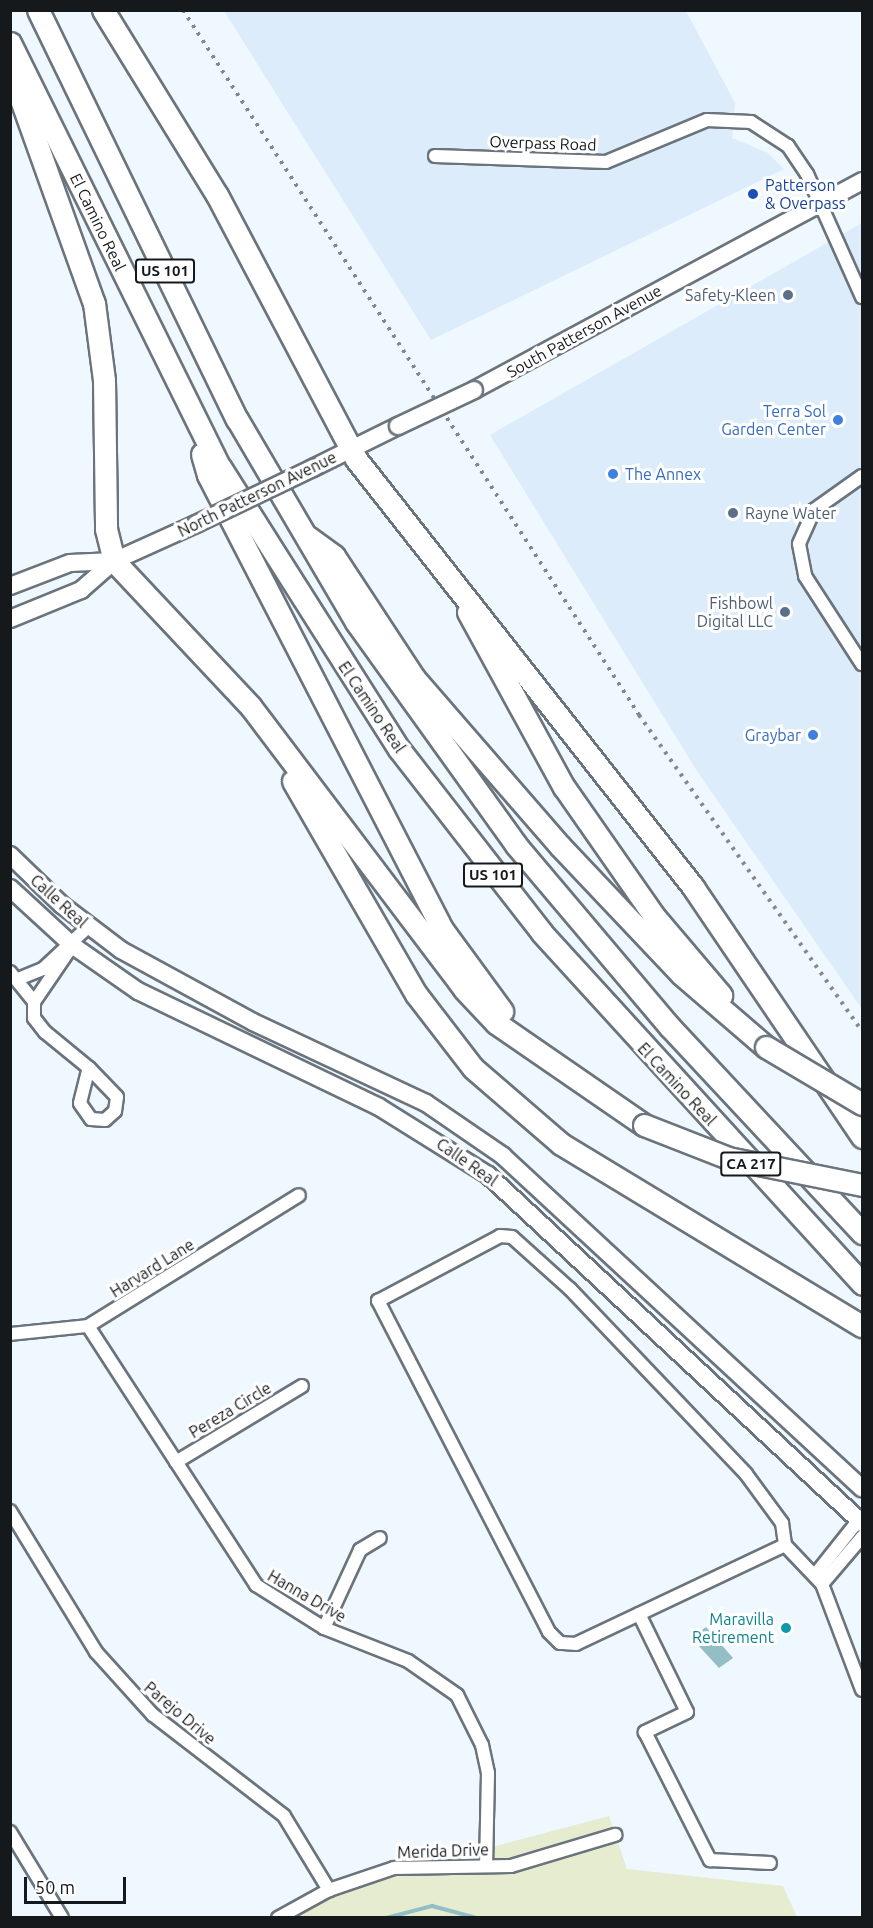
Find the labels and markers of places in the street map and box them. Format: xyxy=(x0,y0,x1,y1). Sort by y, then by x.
place label: Patterson & Overpass xyxy=(765,175,846,213)
marker: Patterson & Overpass xyxy=(746,187,760,201)
place label: Safety-Kleen xyxy=(685,285,776,305)
marker: Safety-Kleen xyxy=(781,288,795,302)
place label: Terra Sol Garden Center xyxy=(721,401,826,439)
marker: Terra Sol Garden Center xyxy=(831,413,845,427)
place label: The Annex xyxy=(625,464,701,484)
marker: The Annex xyxy=(606,467,620,481)
place label: Rayne Water xyxy=(745,503,836,523)
marker: Rayne Water xyxy=(726,506,740,520)
place label: Fishbowl Digital LLC xyxy=(697,593,773,631)
marker: Fishbowl Digital LLC xyxy=(778,605,792,619)
place label: Graybar xyxy=(745,725,801,745)
marker: Graybar xyxy=(806,728,820,742)
place label: Maravilla Retirement xyxy=(692,1609,774,1647)
marker: Maravilla Retirement xyxy=(779,1621,793,1635)

